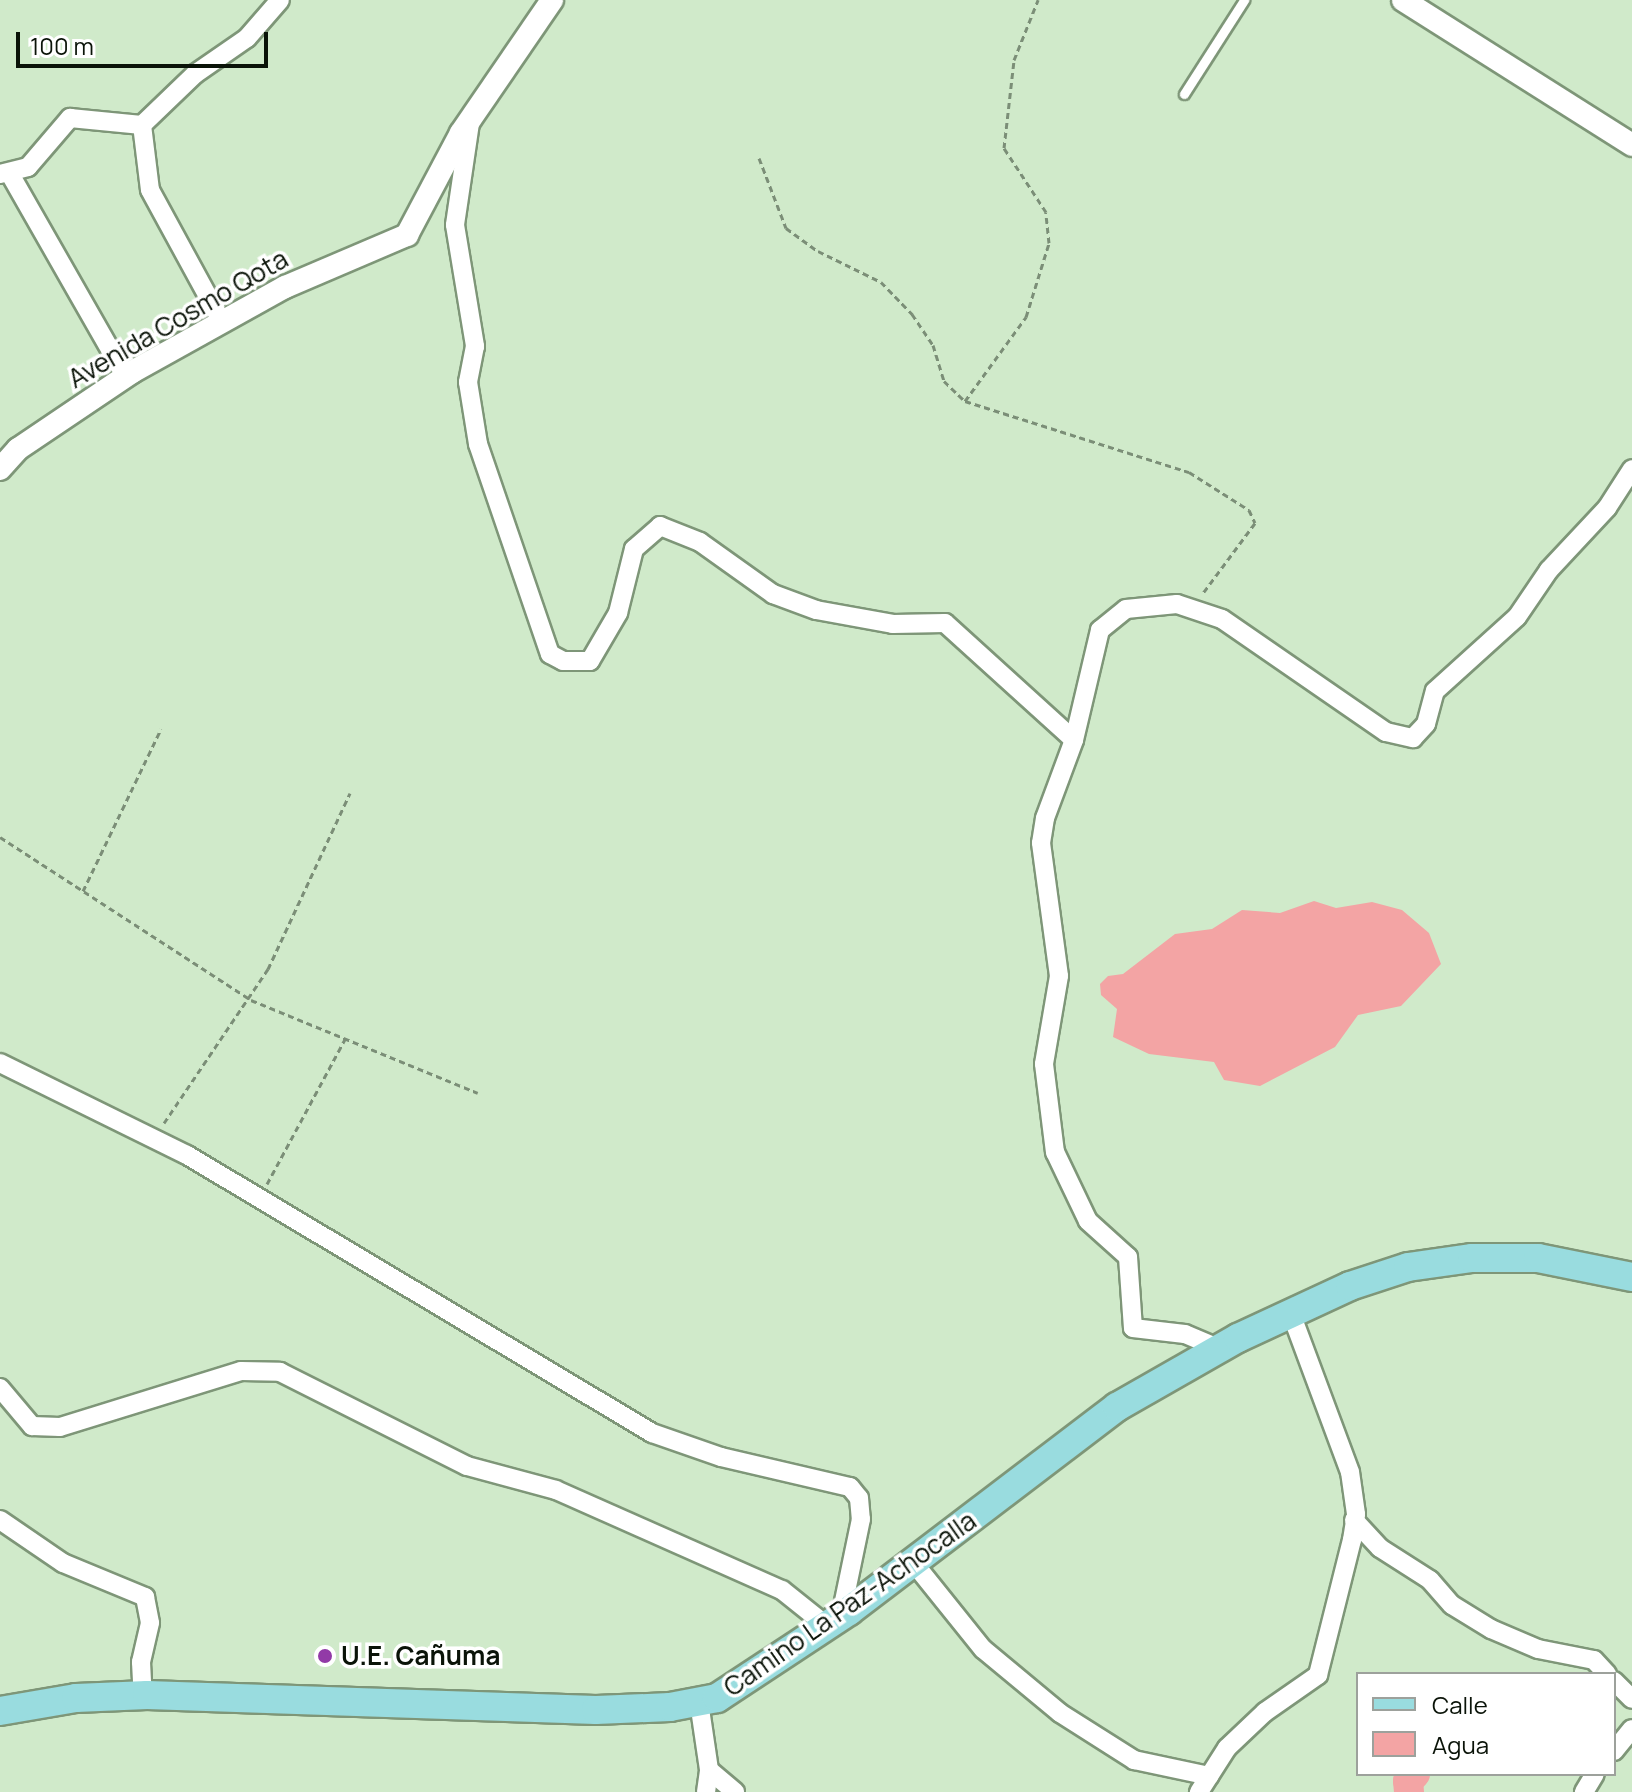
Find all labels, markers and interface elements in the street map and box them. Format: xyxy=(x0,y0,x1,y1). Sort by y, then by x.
scale bar xyxy=(20,16,272,66)
text: 100 m xyxy=(30,29,94,62)
street label: Avenida Cosmo Qota xyxy=(63,243,293,395)
street label: Camino La Paz-Achocalla xyxy=(718,1505,982,1703)
place label: U.E. Cañuma xyxy=(341,1640,500,1672)
marker: U.E. Cañuma xyxy=(316,1647,334,1665)
legend xyxy=(1356,1672,1616,1776)
text: Calle xyxy=(1432,1688,1488,1721)
text: Agua xyxy=(1432,1728,1489,1761)

